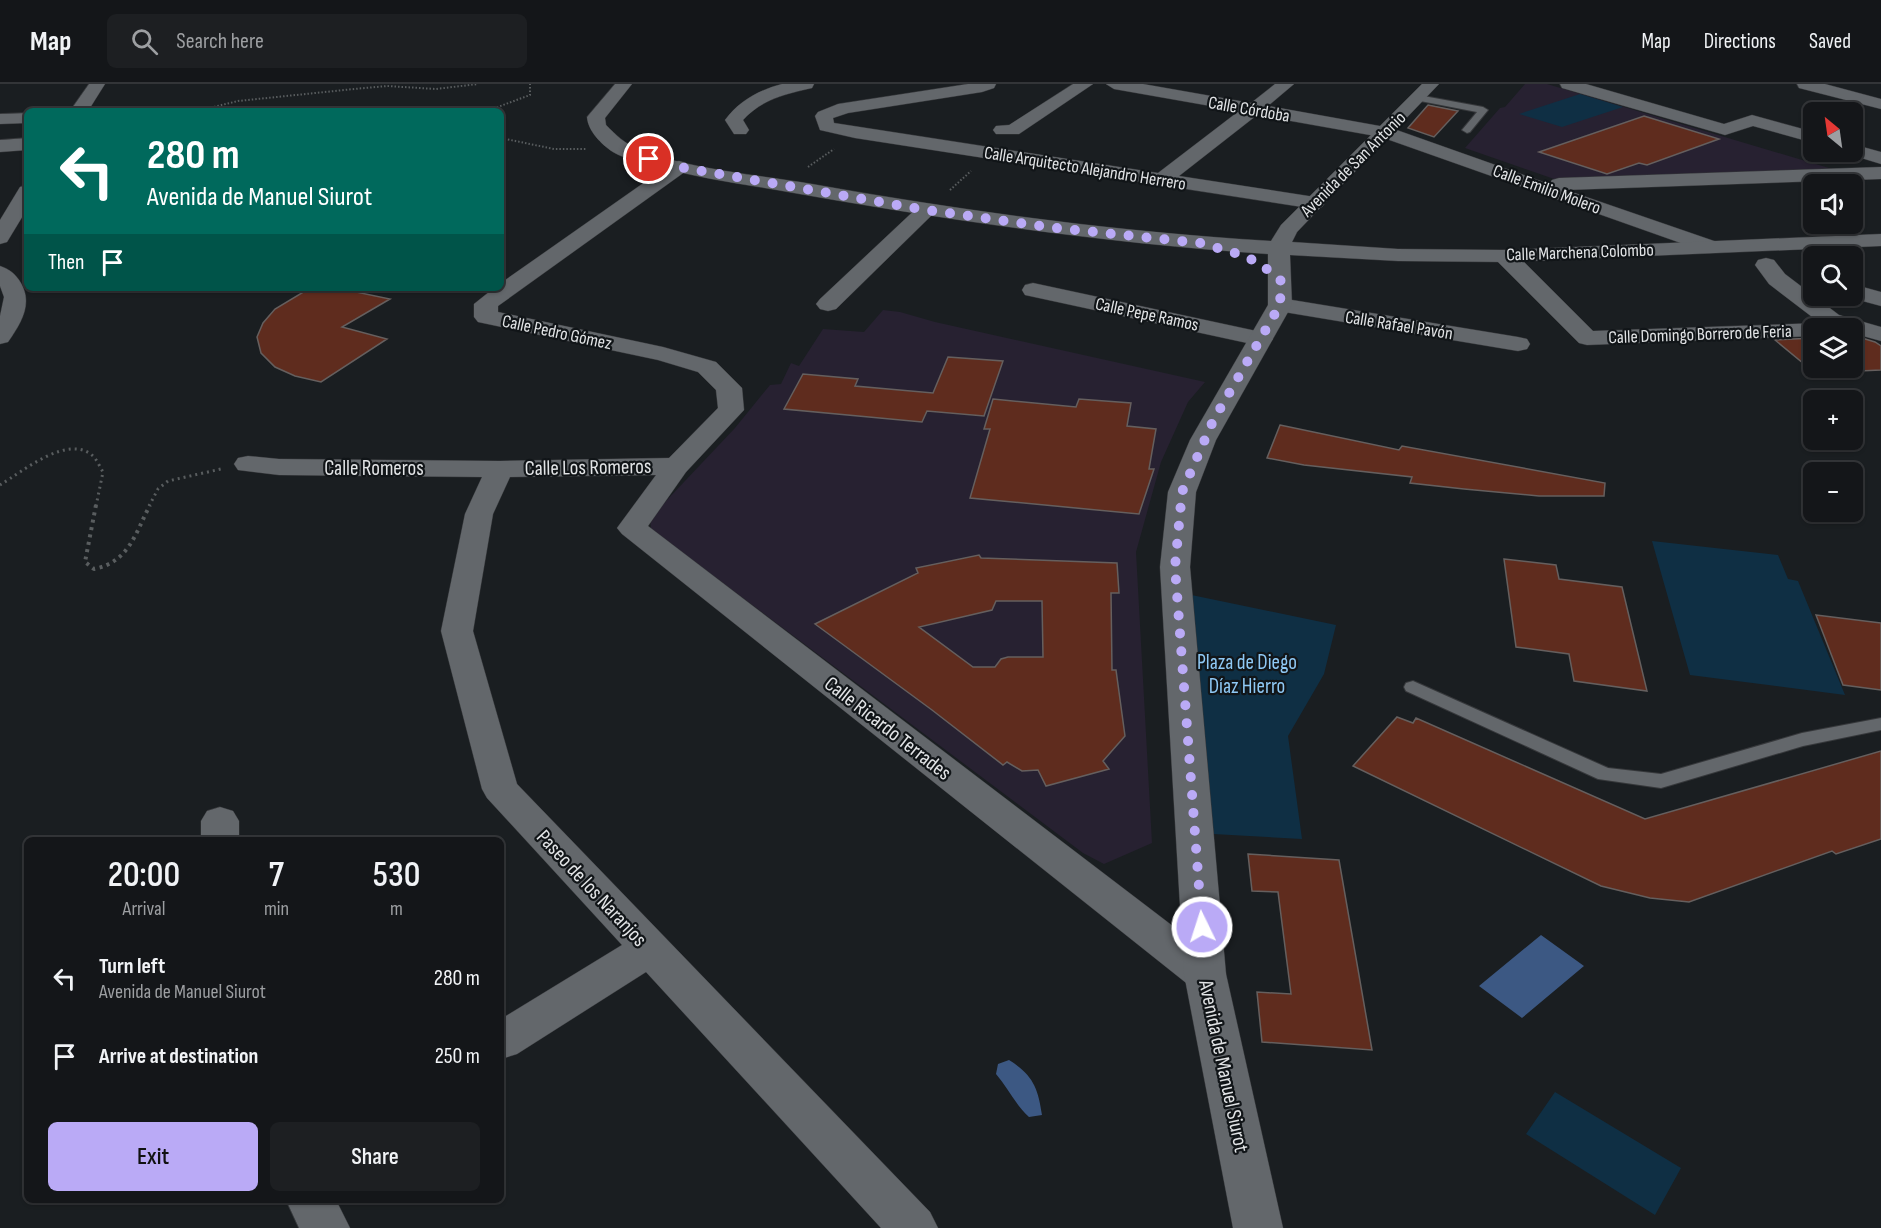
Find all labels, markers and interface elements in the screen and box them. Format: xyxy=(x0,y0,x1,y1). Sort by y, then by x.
search box xyxy=(107,14,527,68)
text: Map xyxy=(30,25,71,58)
icon: search xyxy=(128,25,161,58)
text: Search here xyxy=(176,28,264,55)
text: Map xyxy=(1641,29,1671,54)
text: Directions xyxy=(1704,29,1776,54)
text: Saved xyxy=(1809,29,1851,54)
street label: Calle Córdoba xyxy=(1207,92,1291,127)
north arrow xyxy=(1803,102,1863,162)
map controls xyxy=(1803,102,1863,522)
street label: Avenida de San Antonio xyxy=(1296,107,1410,222)
text: 280 m xyxy=(147,130,240,181)
icon: left xyxy=(48,132,126,210)
pin xyxy=(623,133,674,184)
icon: arrive xyxy=(632,142,665,175)
street label: Calle Arquitecto Alejandro Herrero xyxy=(983,142,1187,195)
street label: Calle Emilio Molero xyxy=(1490,160,1603,219)
button: sound xyxy=(1803,174,1863,234)
text: Avenida de Manuel Siurot xyxy=(147,181,372,213)
street label: Calle Marchena Colombo xyxy=(1506,239,1654,266)
icon: arrive xyxy=(96,246,129,279)
button: search xyxy=(1803,246,1863,306)
text: Then xyxy=(48,249,84,276)
street label: Calle Pepe Ramos xyxy=(1093,293,1200,336)
street label: Calle Rafael Pavón xyxy=(1344,307,1454,344)
street label: Calle Pedro Gómez xyxy=(500,311,614,354)
button: layers xyxy=(1803,318,1863,378)
street label: Calle Domingo Borrero de Feria xyxy=(1608,321,1792,348)
button: + xyxy=(1803,390,1863,450)
street label: Calle Los Romeros xyxy=(524,454,652,481)
street label: Calle Romeros xyxy=(324,456,424,481)
button: − xyxy=(1803,462,1863,522)
park label: Plaza de Diego Díaz Hierro xyxy=(1197,650,1297,699)
street label: Calle Ricardo Terrades xyxy=(819,671,956,786)
street label: Paseo de los Naranjos xyxy=(531,825,652,952)
text: 20:00 xyxy=(108,854,180,897)
text: 7 xyxy=(269,854,284,897)
text: 530 xyxy=(373,854,420,897)
position arrow xyxy=(1170,895,1234,959)
text: Arrival xyxy=(122,897,165,921)
text: min xyxy=(264,897,289,921)
text: m xyxy=(390,897,403,921)
text: Turn left xyxy=(99,953,165,980)
icon: left xyxy=(48,962,81,995)
text: 280 m xyxy=(434,965,480,992)
street label: Avenida de Manuel Siurot xyxy=(1193,977,1254,1154)
text: Avenida de Manuel Siurot xyxy=(99,980,266,1004)
icon: arrive xyxy=(48,1040,81,1073)
text: Arrive at destination xyxy=(99,1043,258,1070)
text: 250 m xyxy=(435,1043,480,1070)
button: Exit xyxy=(48,1122,258,1191)
button: Share xyxy=(270,1122,480,1191)

